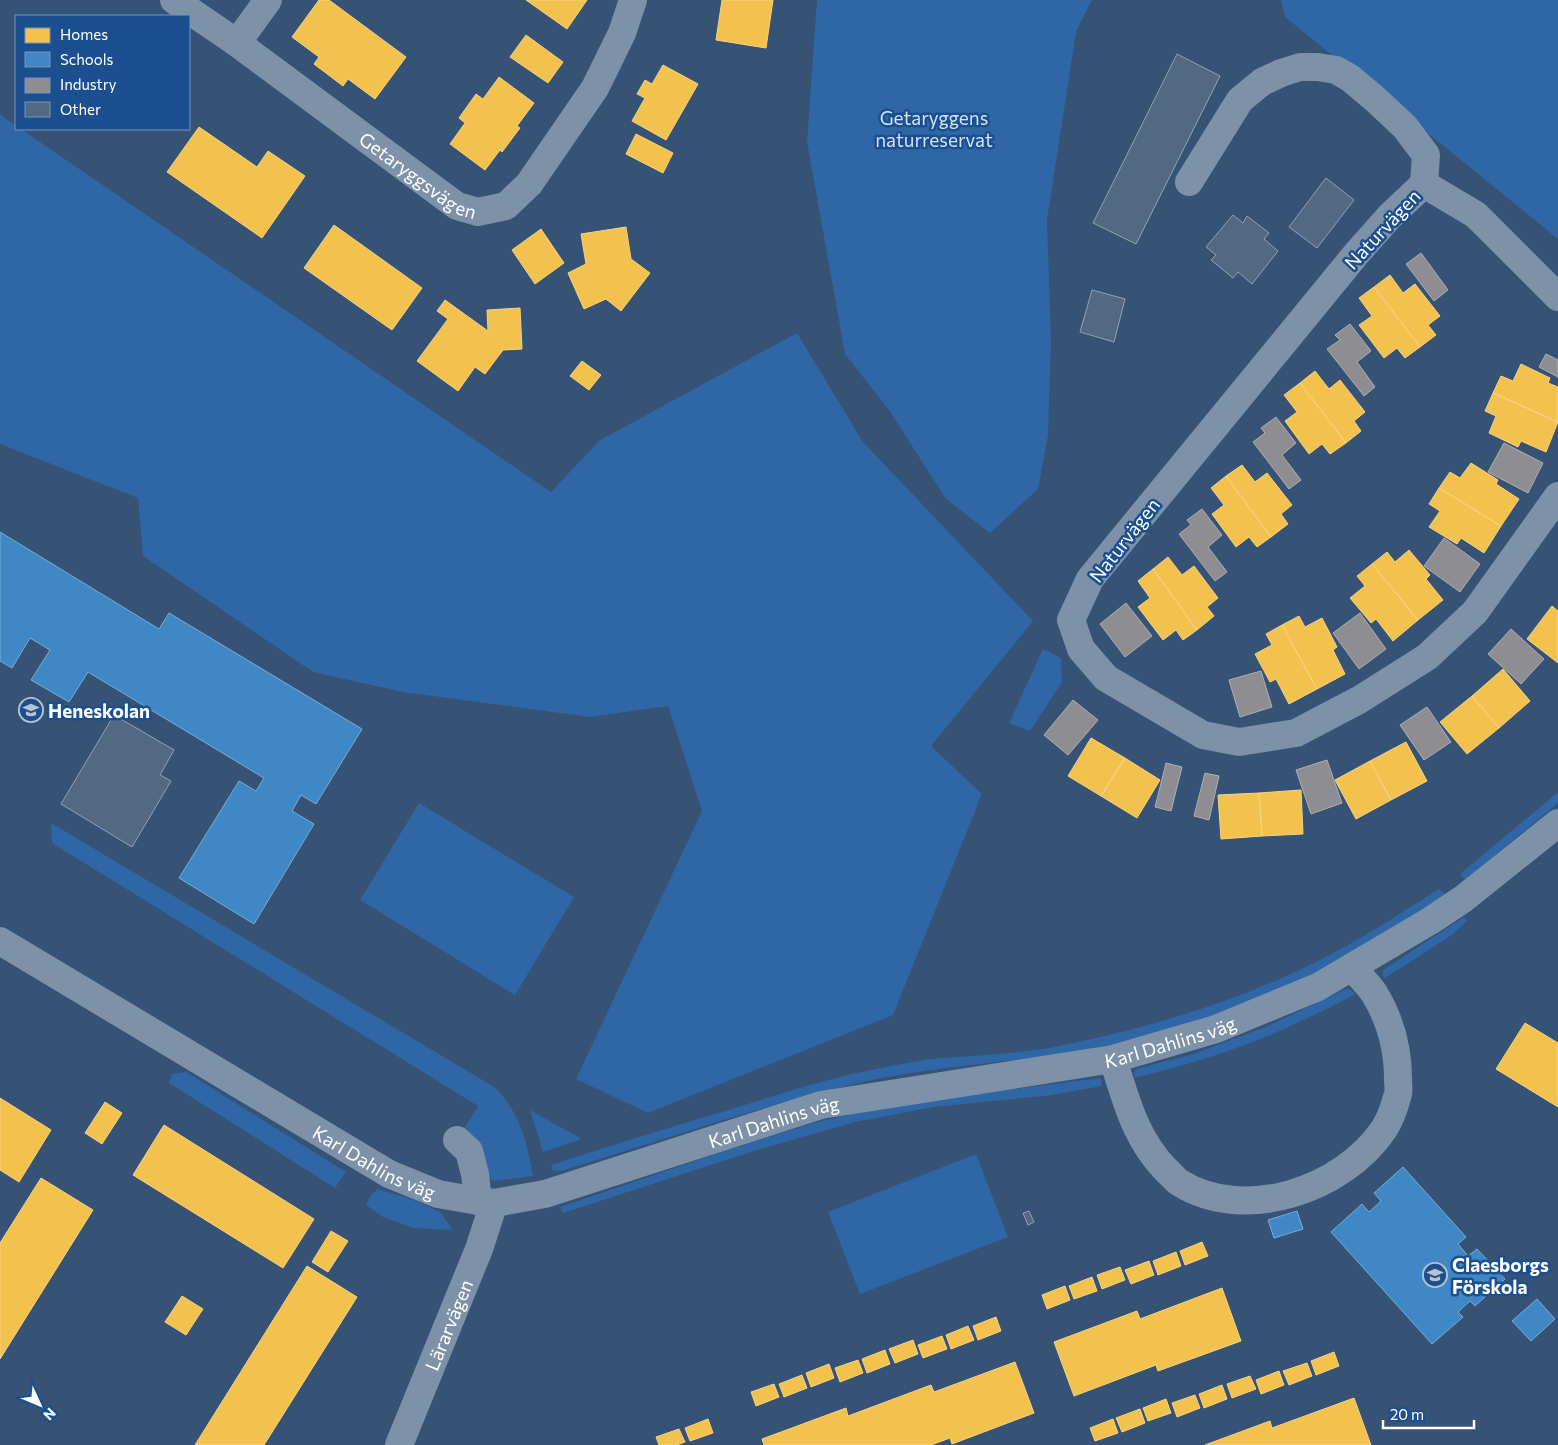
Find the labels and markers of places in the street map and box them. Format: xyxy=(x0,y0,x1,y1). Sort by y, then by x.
school or university icon: Heneskolan xyxy=(18,697,44,723)
place label: Heneskolan xyxy=(48,699,150,722)
place label: Claesborgs Förskola xyxy=(1452,1253,1549,1298)
school or university icon: Claesborgs Förskola xyxy=(1422,1262,1448,1288)

